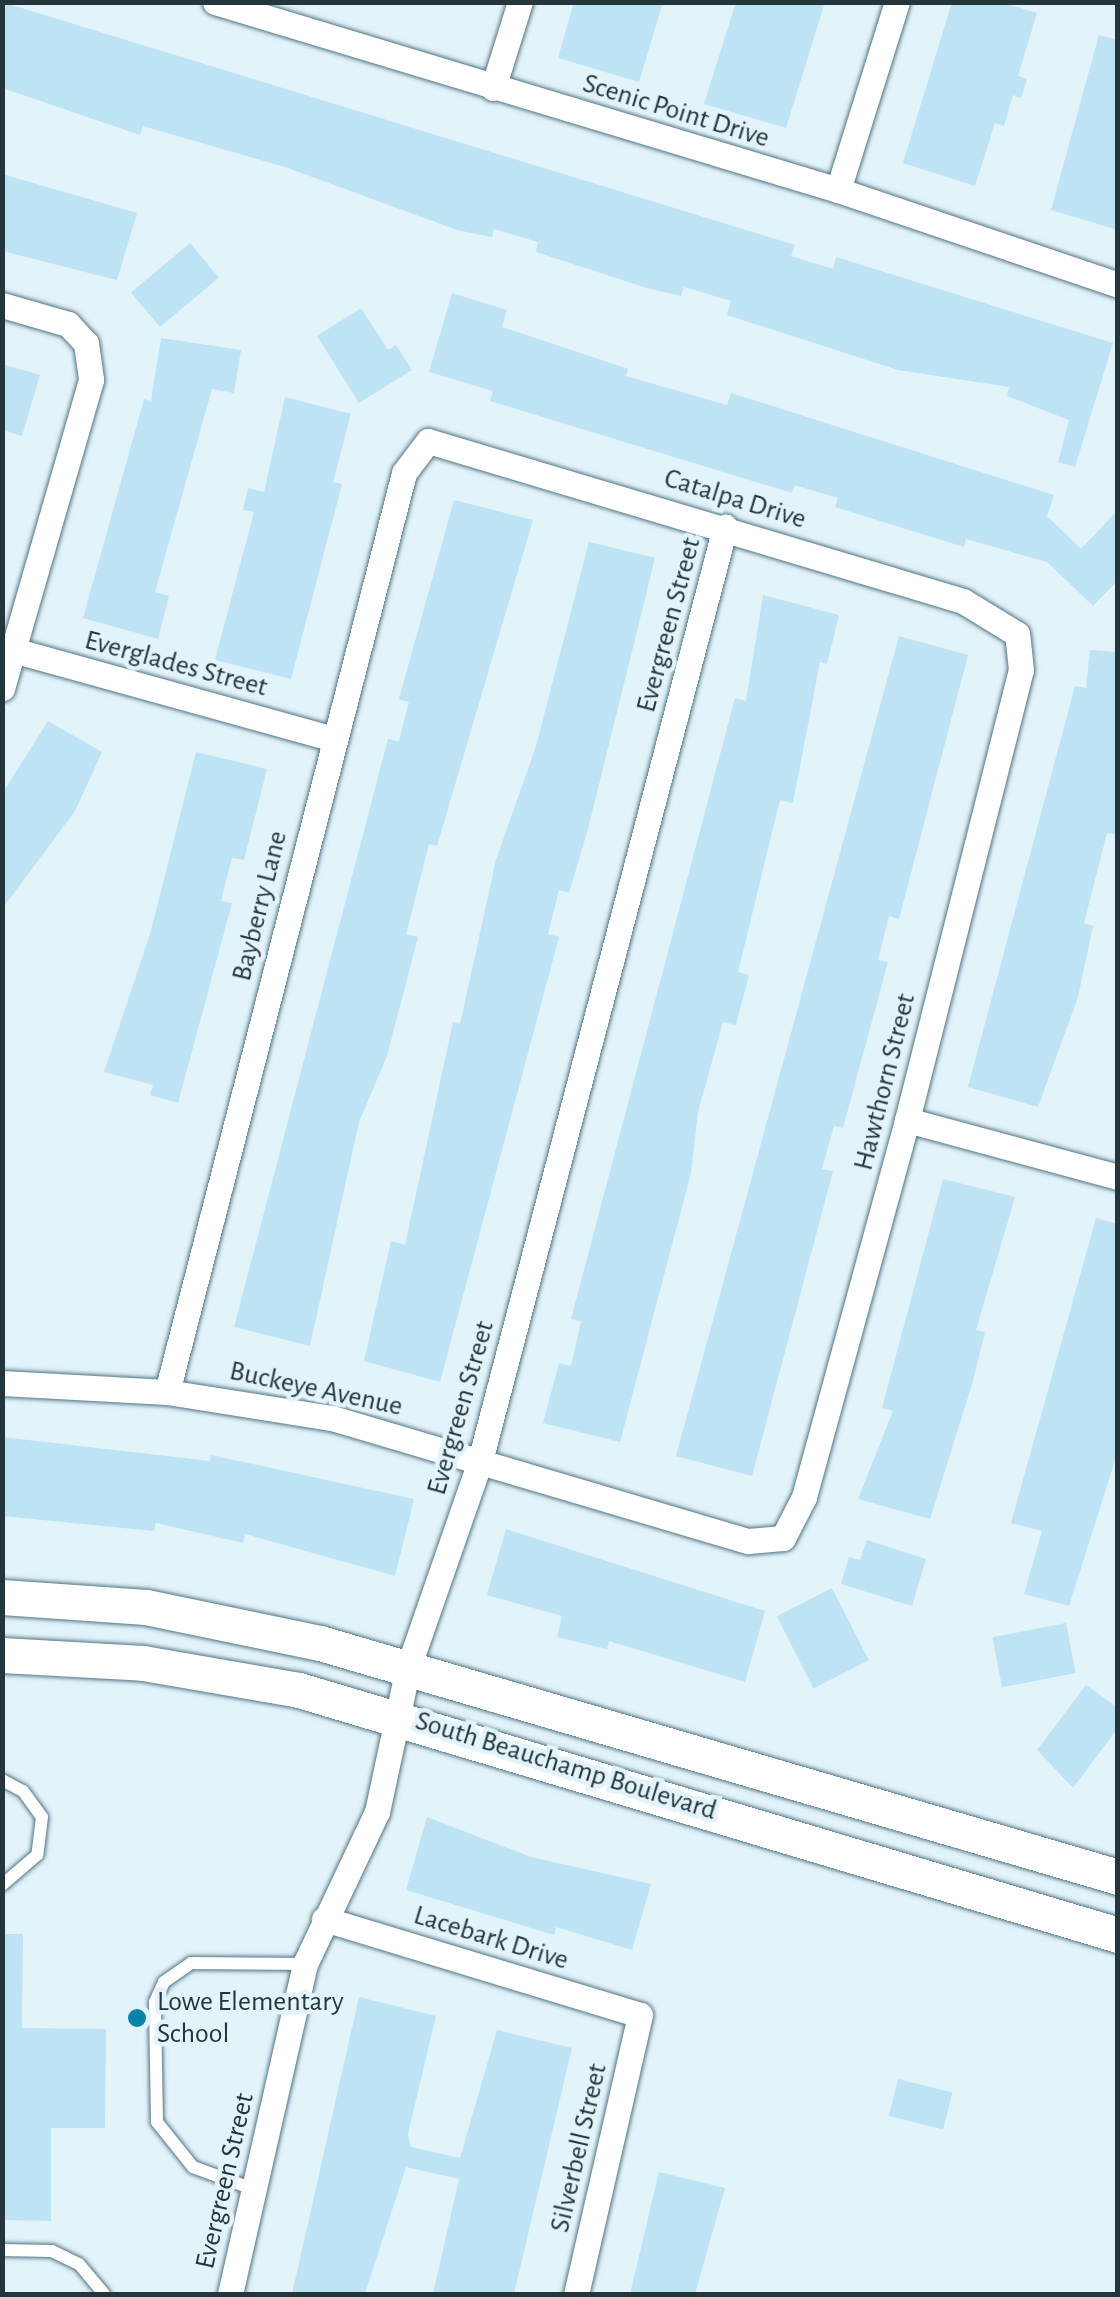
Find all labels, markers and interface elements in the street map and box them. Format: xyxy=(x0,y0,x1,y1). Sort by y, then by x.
street label: Scenic Point Drive xyxy=(579,67,773,155)
street label: Catalpa Drive xyxy=(660,462,810,536)
street label: Evergreen Street xyxy=(630,534,708,716)
street label: Everglades Street xyxy=(81,623,271,705)
street label: Bayberry Lane xyxy=(225,827,295,985)
street label: Hawthorn Street xyxy=(847,990,923,1174)
street label: Evergreen Street xyxy=(420,1317,502,1499)
street label: Buckeye Avenue xyxy=(226,1354,406,1424)
street label: South Beauchamp Boulevard xyxy=(411,1704,721,1828)
street label: Lacebark Drive xyxy=(410,1899,572,1977)
place label: Lowe Elementary School xyxy=(157,1985,344,2051)
marker: Lowe Elementary School xyxy=(126,2007,148,2029)
street label: Silverbell Street xyxy=(543,2060,615,2236)
street label: Evergreen Street xyxy=(188,2090,262,2272)

